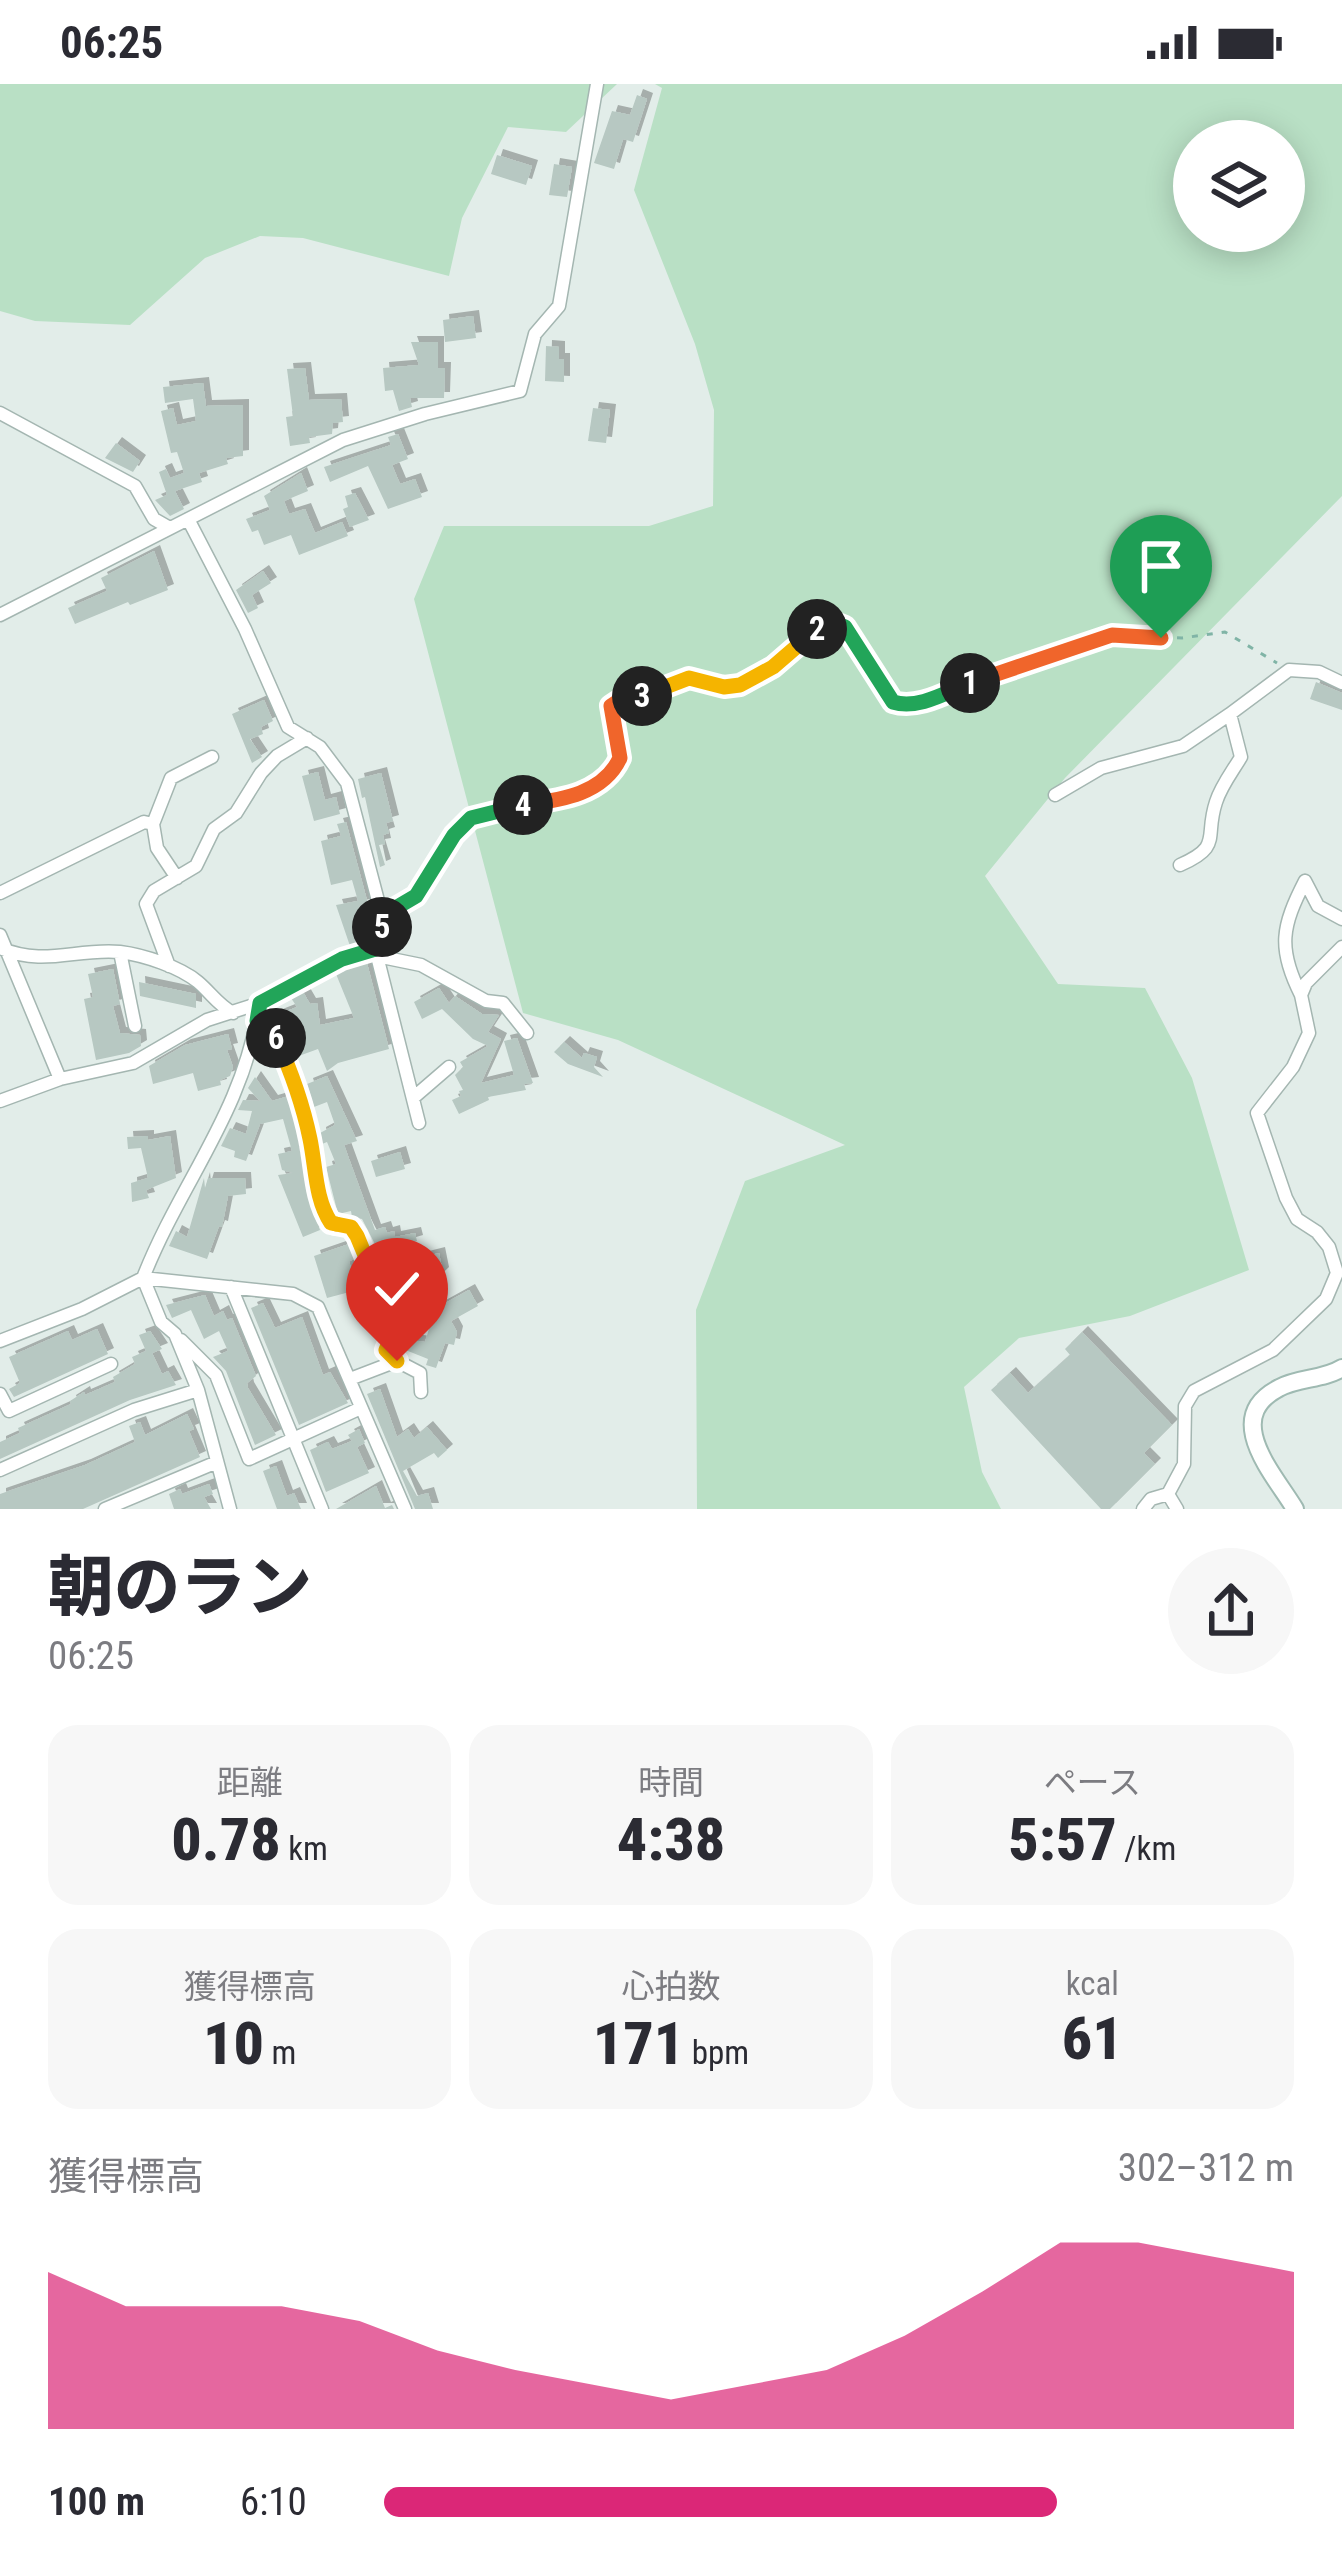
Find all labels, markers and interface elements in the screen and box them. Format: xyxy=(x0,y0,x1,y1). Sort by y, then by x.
text: 06:25 xyxy=(60,16,163,69)
map controls xyxy=(1173,120,1305,252)
button: layers xyxy=(1173,120,1305,252)
pin xyxy=(1110,515,1212,638)
icon: arrive xyxy=(1128,533,1194,599)
pin: 2 xyxy=(787,599,847,659)
text: 2 xyxy=(809,609,825,648)
pin: 1 xyxy=(940,653,1000,713)
text: 1 xyxy=(962,663,978,702)
pin: 3 xyxy=(612,666,672,726)
text: 3 xyxy=(634,676,650,715)
pin: 4 xyxy=(493,775,553,835)
text: 4 xyxy=(515,785,531,824)
pin: 5 xyxy=(352,897,412,957)
text: 5 xyxy=(374,907,390,946)
pin: 6 xyxy=(246,1008,306,1068)
text: 6 xyxy=(268,1018,284,1057)
pin xyxy=(346,1238,448,1361)
icon: check xyxy=(364,1256,430,1322)
button: share xyxy=(1168,1548,1294,1674)
text: 朝のラン xyxy=(48,1549,312,1626)
text: 06:25 xyxy=(48,1633,134,1679)
text: 距離 xyxy=(217,1763,283,1802)
text: 時間 xyxy=(638,1763,704,1802)
text: ペース xyxy=(1044,1763,1141,1802)
text: 0.78 xyxy=(171,1804,281,1875)
text: 4:38 xyxy=(617,1804,725,1875)
text: 5:57 xyxy=(1008,1804,1117,1875)
text: km xyxy=(281,1829,328,1868)
text: /km xyxy=(1117,1829,1176,1868)
text: kcal xyxy=(1066,1964,1119,2003)
text: 獲得標高 xyxy=(184,1967,316,2006)
text: 心拍数 xyxy=(621,1967,720,2006)
text: 61 xyxy=(1062,2003,1123,2074)
text: 10 xyxy=(203,2008,264,2079)
text: 171 xyxy=(593,2008,684,2079)
text: m xyxy=(264,2033,296,2072)
text: bpm xyxy=(684,2033,749,2072)
text: 302–312 m xyxy=(1118,2145,1294,2191)
text: 獲得標高 xyxy=(48,2154,204,2200)
text: 100 m xyxy=(48,2479,145,2525)
text: 6:10 xyxy=(240,2479,307,2525)

